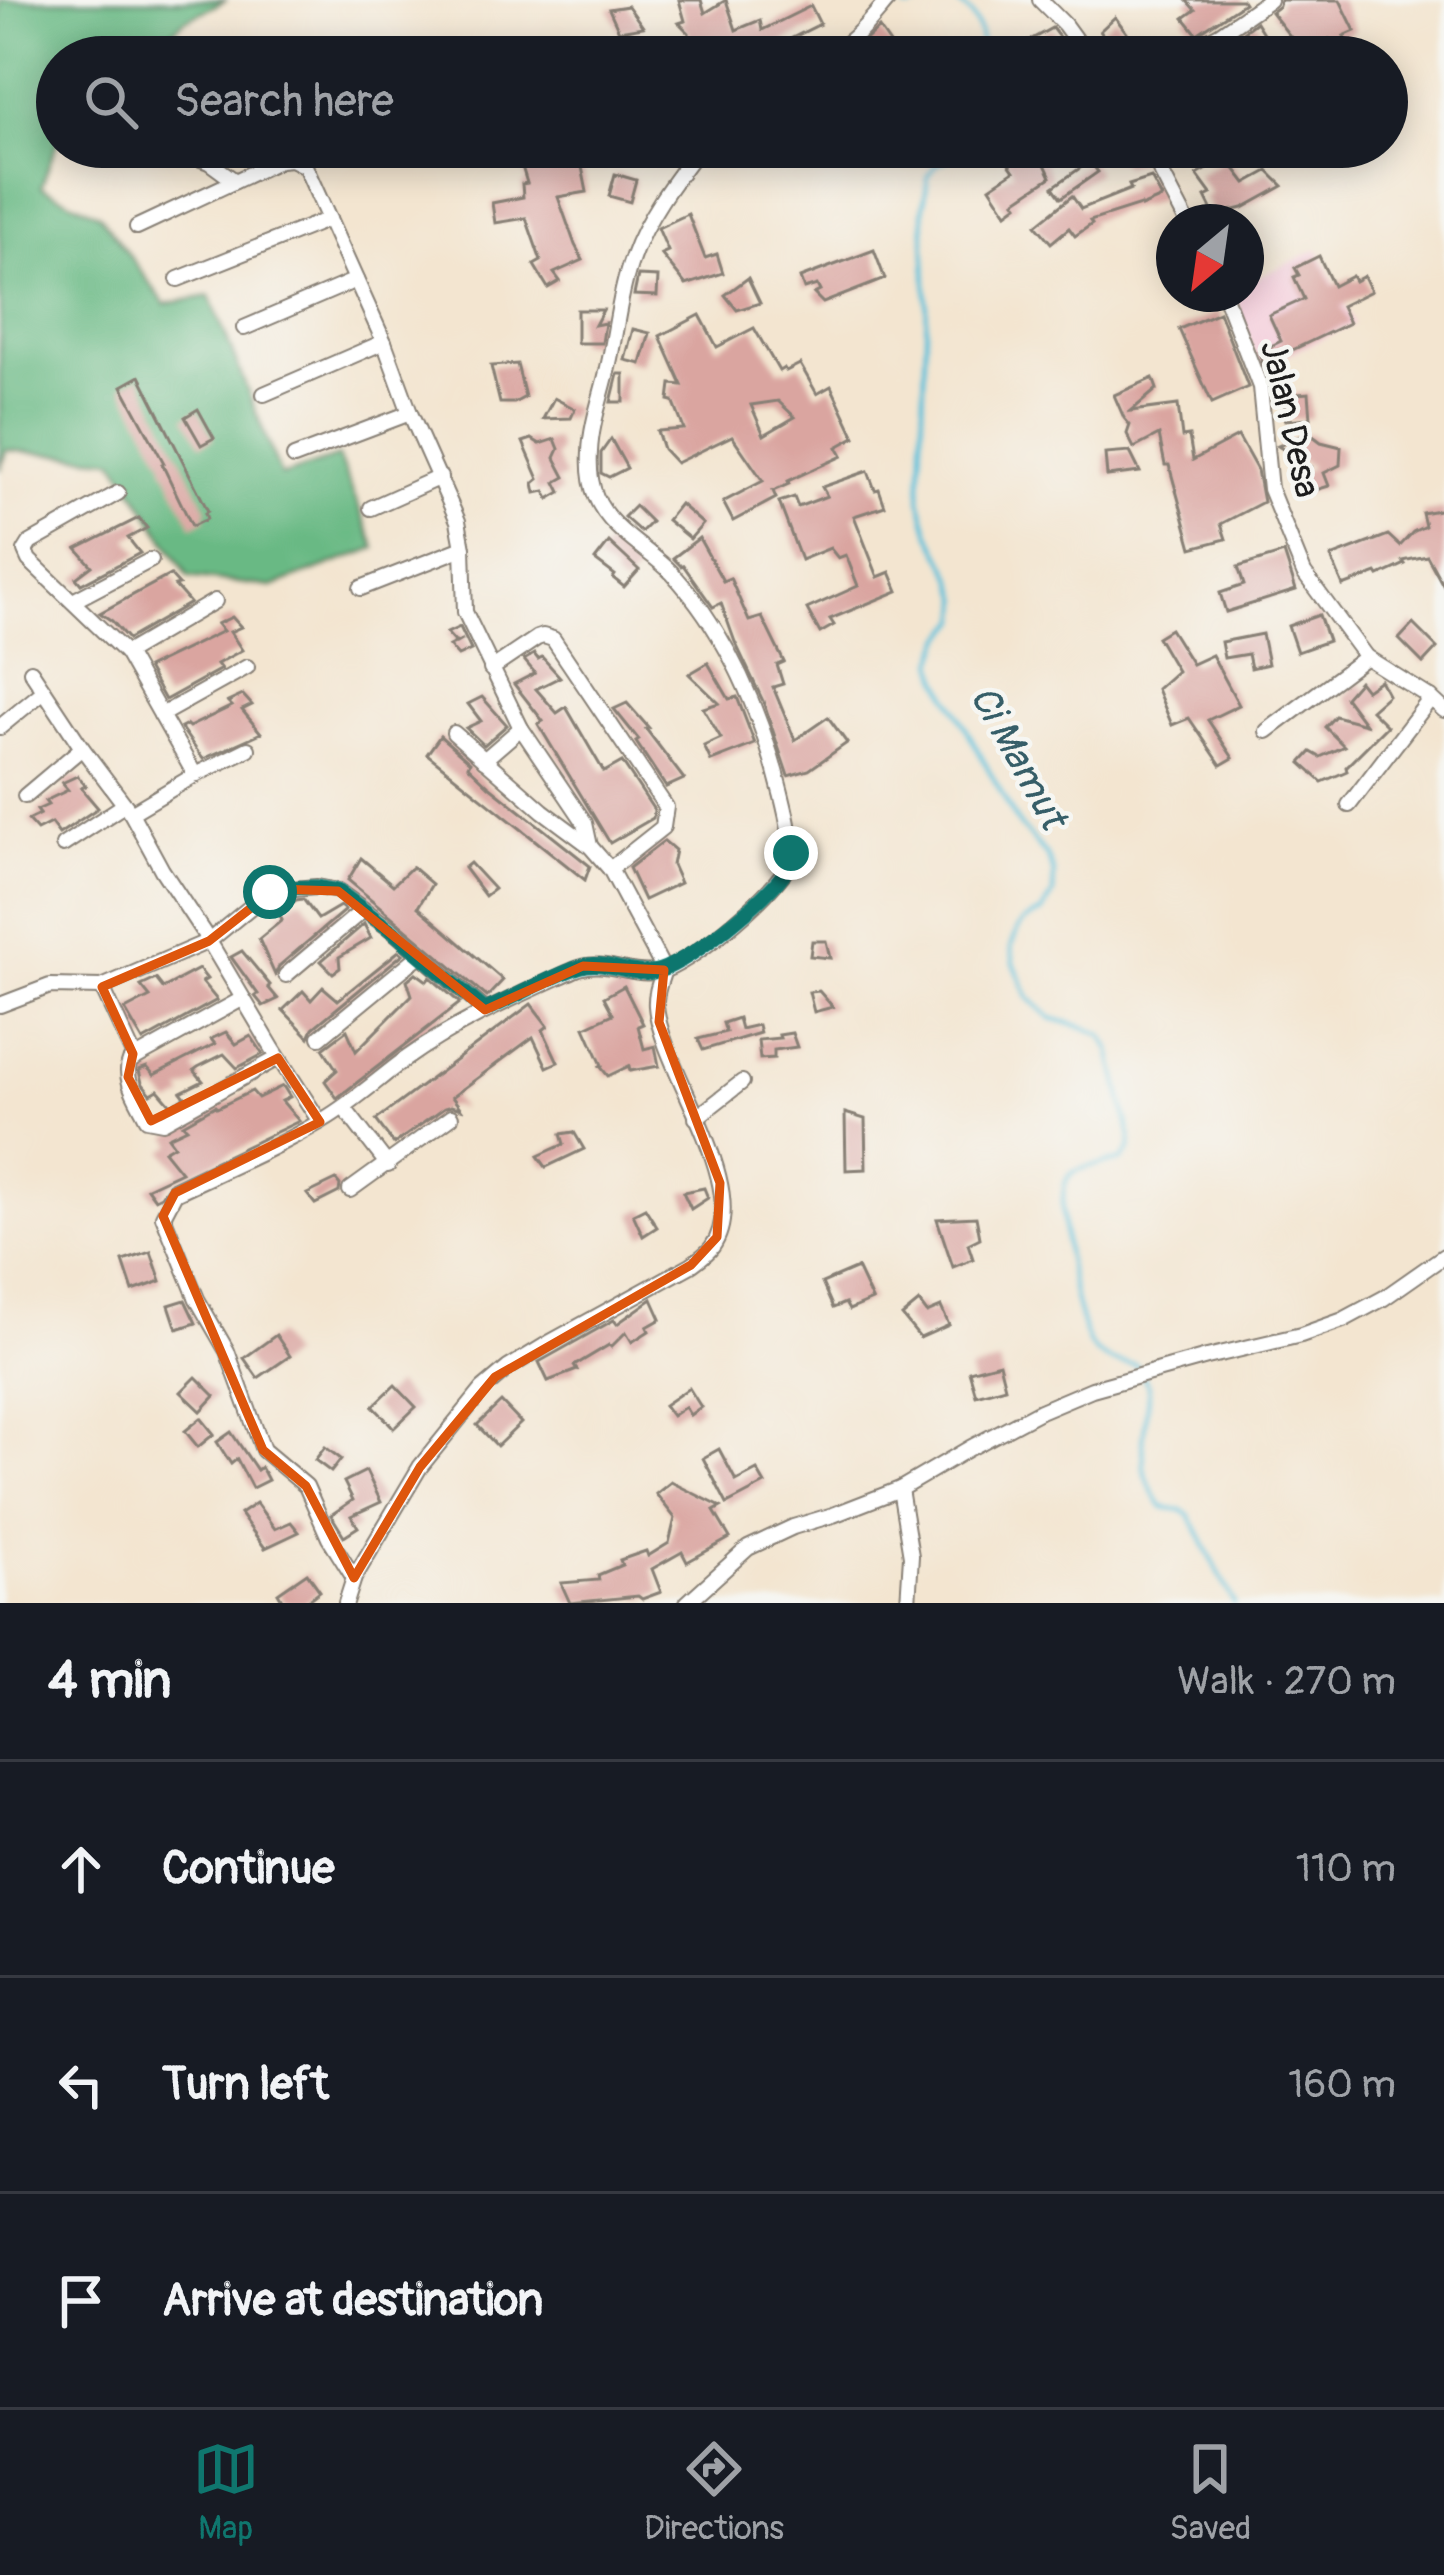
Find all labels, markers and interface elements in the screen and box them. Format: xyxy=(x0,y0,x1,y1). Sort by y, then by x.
search box xyxy=(36,36,1408,168)
icon: search xyxy=(78,69,144,135)
text: Search here xyxy=(174,74,394,130)
north arrow xyxy=(1156,204,1264,312)
street label: Jalan Desa xyxy=(1250,336,1330,502)
water label: Ci Mamut xyxy=(959,677,1079,841)
route end xyxy=(764,826,818,880)
route start xyxy=(243,865,297,919)
text: 4 min xyxy=(48,1649,171,1713)
text: Walk · 270 m xyxy=(1177,1657,1396,1706)
icon: ahead xyxy=(48,1836,114,1902)
text: Continue xyxy=(162,1841,335,1897)
text: 110 m xyxy=(1296,1844,1396,1893)
icon: left xyxy=(48,2052,114,2118)
text: Turn left xyxy=(162,2057,329,2113)
text: 160 m xyxy=(1288,2060,1396,2109)
icon: arrive xyxy=(48,2268,114,2334)
text: Arrive at destination xyxy=(162,2273,543,2329)
tab: Map xyxy=(193,2436,259,2549)
tab: Directions xyxy=(644,2436,784,2549)
tab: Saved xyxy=(1169,2436,1251,2549)

